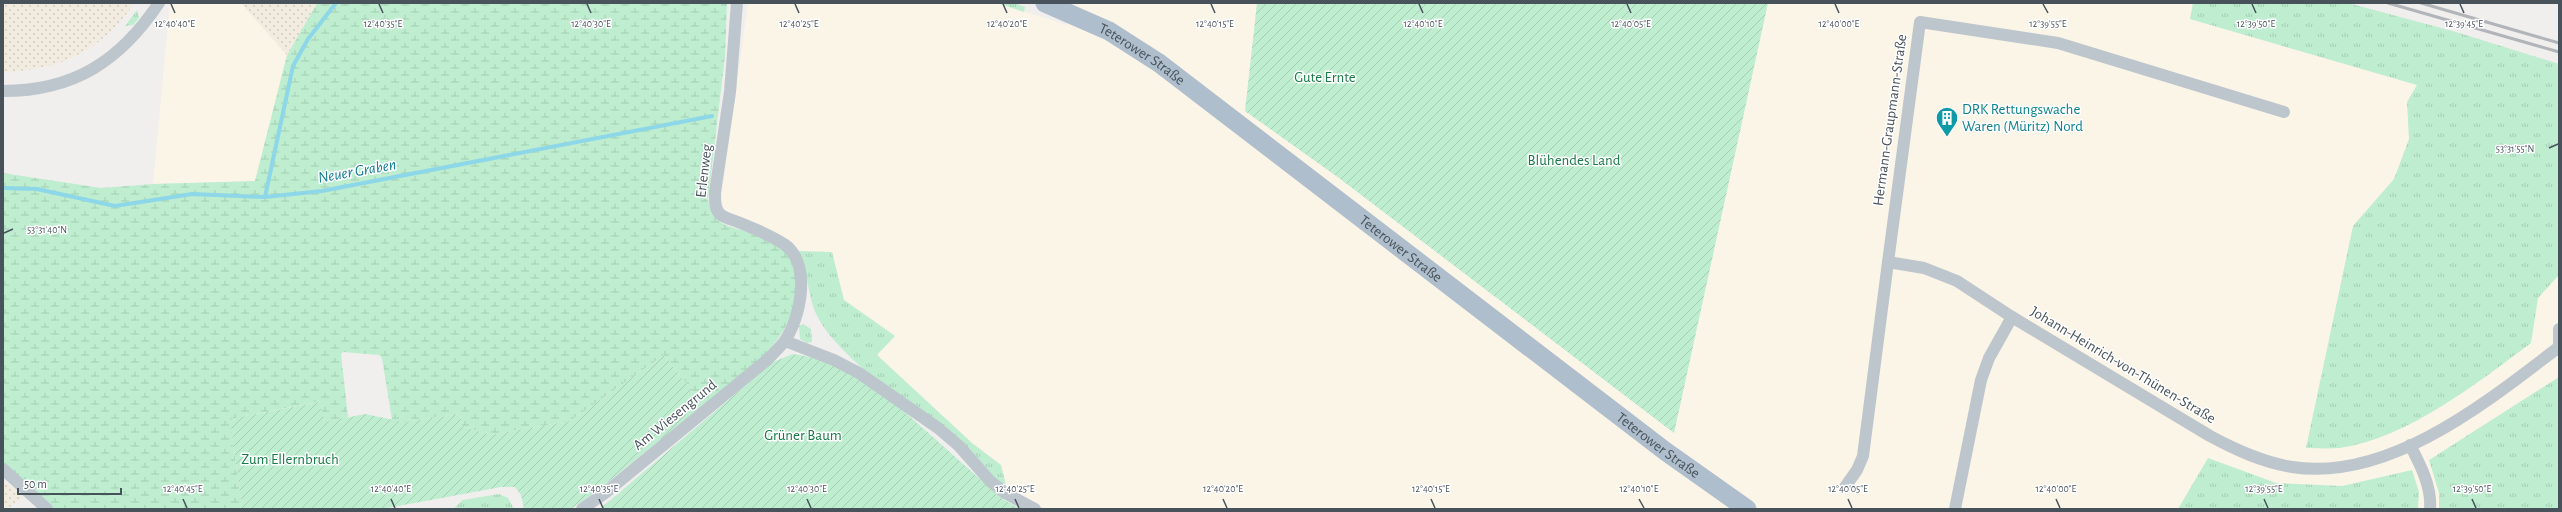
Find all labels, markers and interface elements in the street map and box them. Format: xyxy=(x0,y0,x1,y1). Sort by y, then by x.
text: 12°40'40"E xyxy=(155,19,195,29)
text: 12°40'35"E xyxy=(364,19,402,29)
text: 12°40'30"E xyxy=(571,19,611,29)
text: 12°40'25"E xyxy=(779,19,819,29)
text: 12°40'20"E xyxy=(987,19,1027,29)
text: 12°40'15"E xyxy=(1196,19,1234,29)
text: 12°40'10"E xyxy=(1403,19,1443,29)
text: 12°40'05"E xyxy=(1611,19,1651,29)
text: 12°40'00"E xyxy=(1819,19,1860,29)
text: 12°39'55"E xyxy=(2029,19,2067,29)
text: 12°39'50"E xyxy=(2237,19,2275,29)
text: 12°39'45"E xyxy=(2445,19,2483,29)
street label: Teterower Straße xyxy=(1097,20,1188,88)
street label: Hermann-Graupmann-Straße xyxy=(1871,33,1909,207)
park label: Gute Ernte xyxy=(1294,70,1356,85)
place label: DRK Rettungswache Waren (Müritz) Nord xyxy=(1962,102,2083,134)
building icon: DRK Rettungswache Waren (Müritz) Nord xyxy=(1934,105,1960,138)
street label: Erlenweg xyxy=(693,143,715,199)
text: 53°31'55"N xyxy=(2496,144,2534,154)
park label: Blühendes Land xyxy=(1527,153,1621,168)
water label: Neuer Graben xyxy=(317,156,397,186)
street label: Teterower Straße xyxy=(1357,212,1445,285)
text: 53°31'40"N xyxy=(27,225,67,235)
street label: Johann-Heinrich-von-Thünen-Straße xyxy=(2028,304,2218,426)
street label: Am Wiesengrund xyxy=(631,377,720,453)
street label: Teterower Straße xyxy=(1614,409,1703,481)
park label: Grüner Baum xyxy=(764,428,842,443)
park label: Zum Ellernbruch xyxy=(241,452,339,467)
scale bar xyxy=(18,470,121,496)
text: 50 m xyxy=(24,478,47,490)
text: 12°40'45"E xyxy=(163,484,203,494)
text: 12°40'40"E xyxy=(371,484,411,494)
text: 12°40'35"E xyxy=(580,484,618,494)
text: 12°40'30"E xyxy=(787,484,827,494)
text: 12°40'25"E xyxy=(995,484,1035,494)
text: 12°40'20"E xyxy=(1203,484,1243,494)
text: 12°40'15"E xyxy=(1412,484,1450,494)
text: 12°40'10"E xyxy=(1619,484,1659,494)
text: 12°40'05"E xyxy=(1828,484,1868,494)
text: 12°40'00"E xyxy=(2036,484,2077,494)
text: 12°39'55"E xyxy=(2245,484,2283,494)
text: 12°39'50"E xyxy=(2453,484,2491,494)

